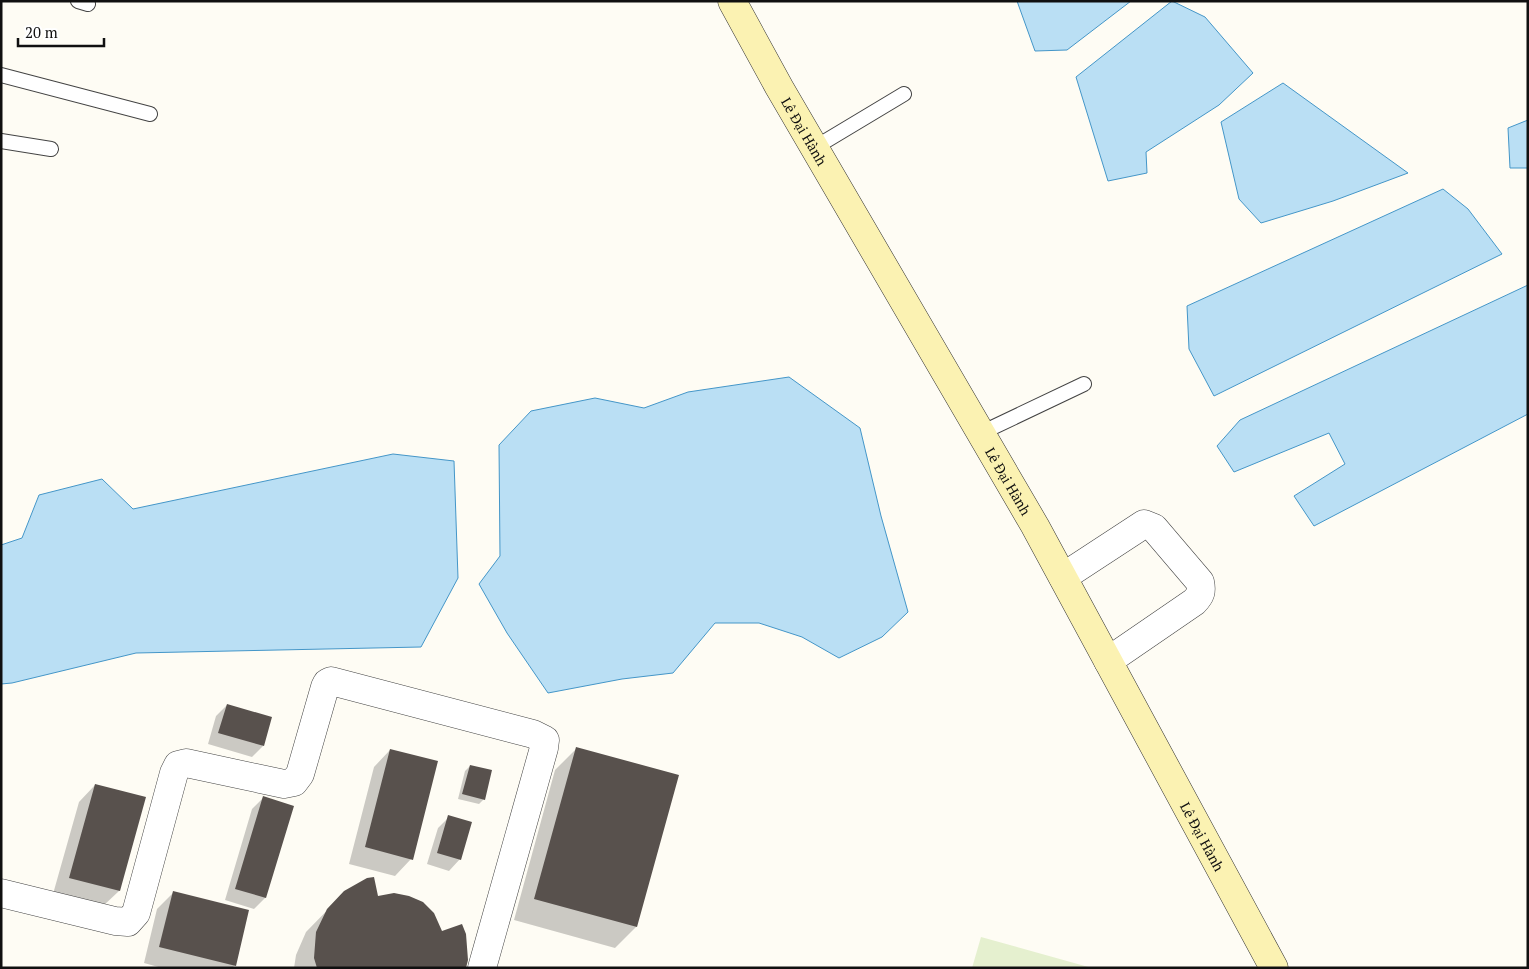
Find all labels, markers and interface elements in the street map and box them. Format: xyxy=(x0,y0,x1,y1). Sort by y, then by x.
scale bar xyxy=(18,15,104,47)
text: 20 m xyxy=(25,22,58,42)
street label: Lê Đại Hành xyxy=(777,94,832,169)
street label: Lê Đại Hành xyxy=(981,443,1036,518)
street label: Lê Đại Hành xyxy=(1176,799,1229,874)

